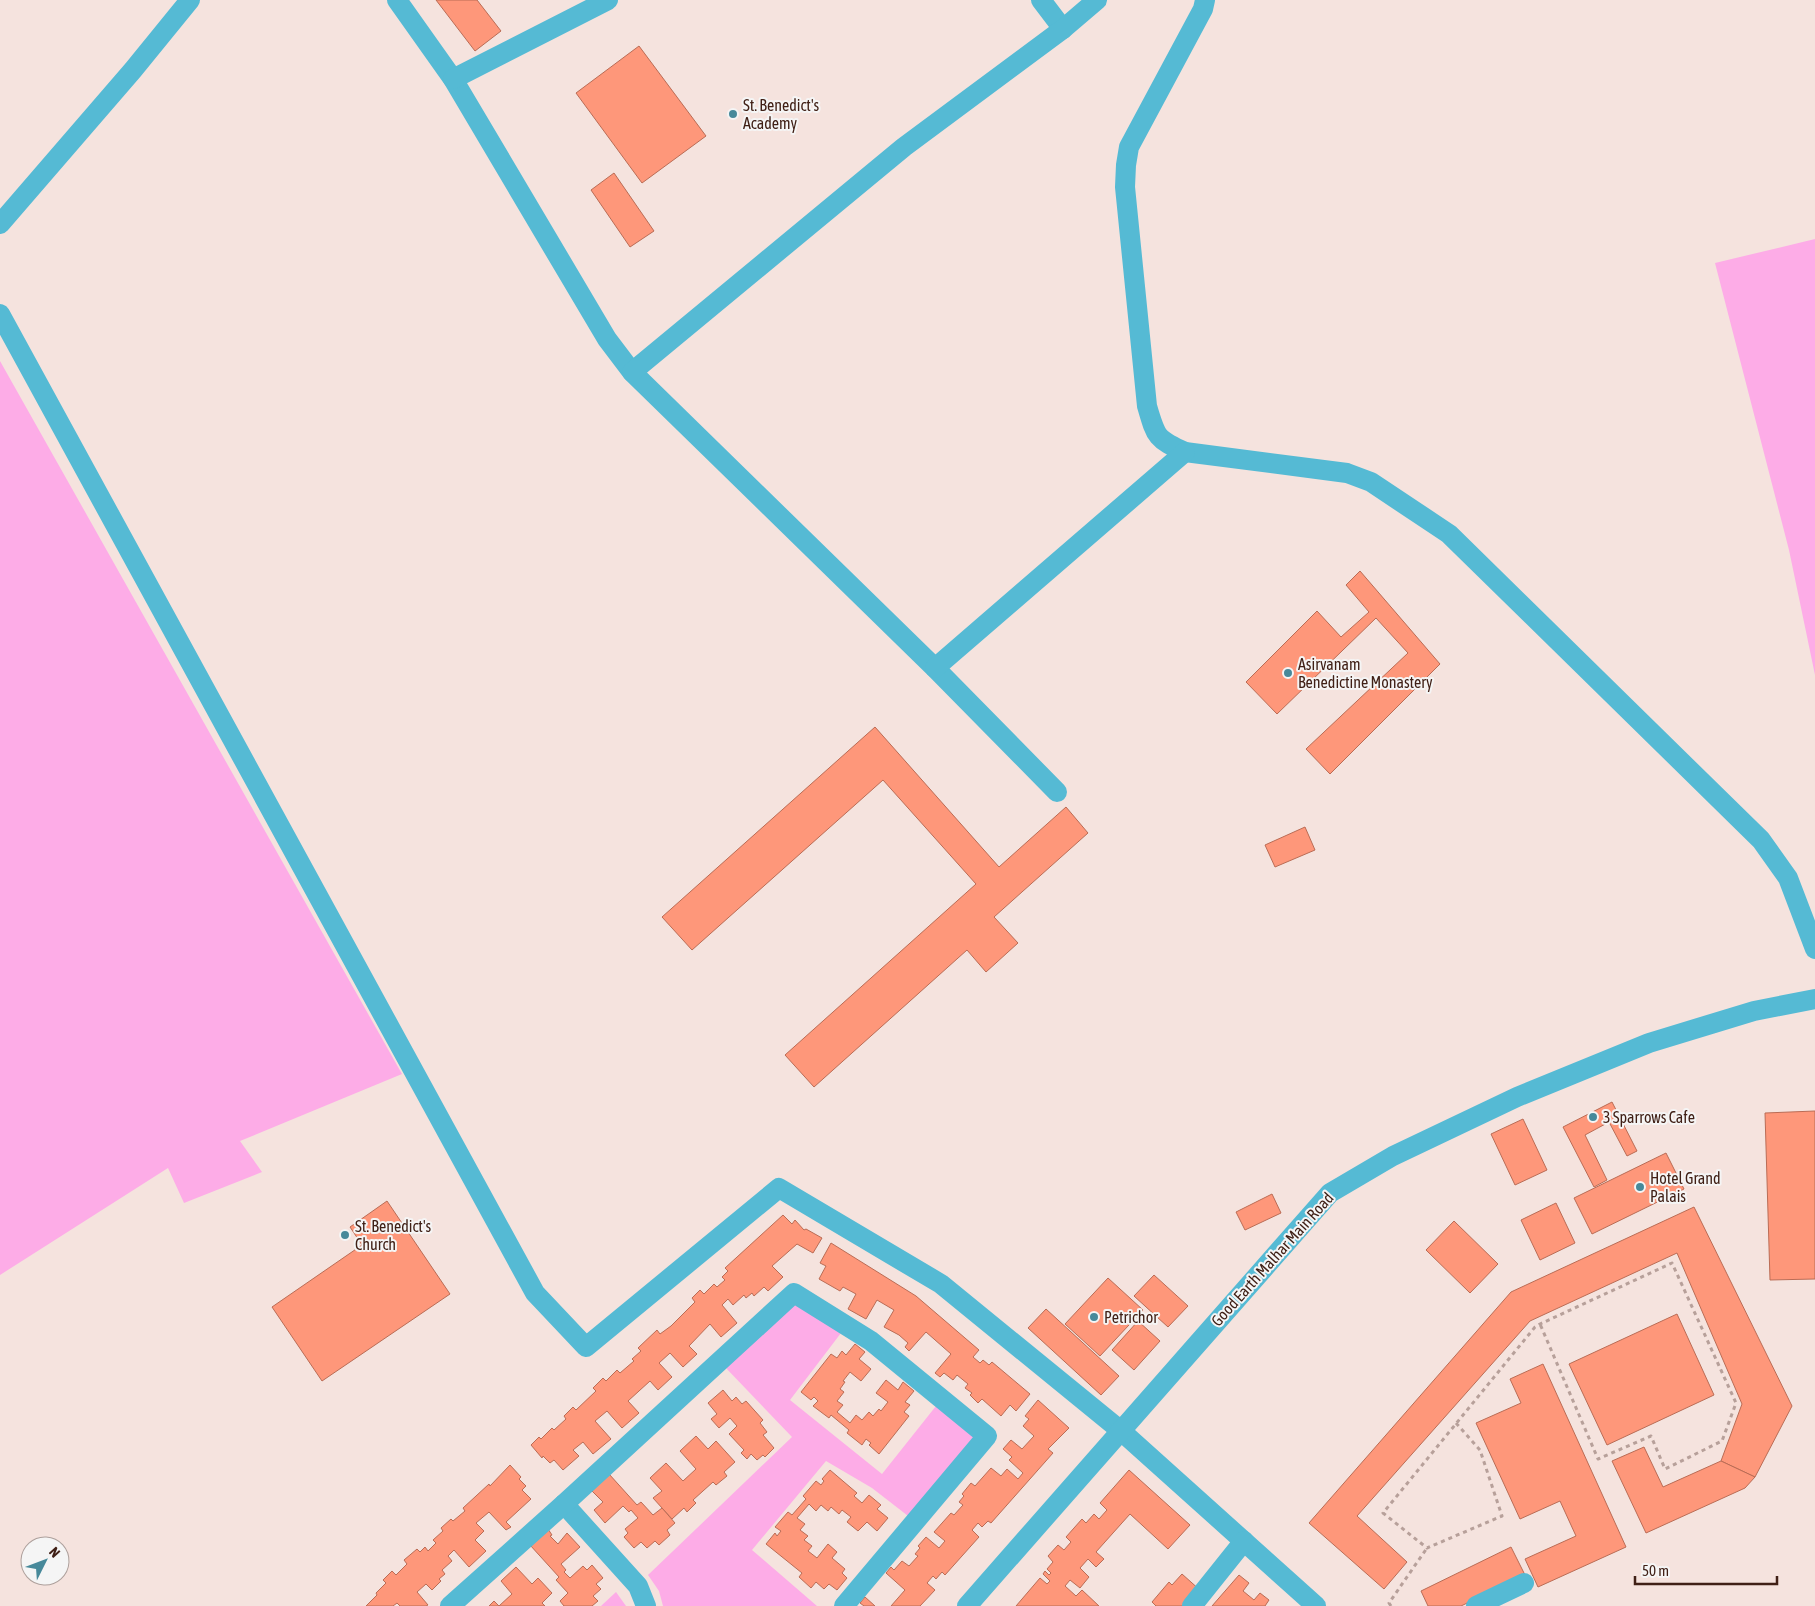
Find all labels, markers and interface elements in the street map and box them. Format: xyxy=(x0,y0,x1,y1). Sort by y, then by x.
place label: St. Benedict's Academy xyxy=(743,96,820,133)
marker: St. Benedict's Academy xyxy=(727,108,739,120)
place label: Asirvanam Benedictine Monastery xyxy=(1298,655,1433,692)
marker: Asirvanam Benedictine Monastery xyxy=(1282,667,1294,679)
place label: 3 Sparrows Cafe xyxy=(1603,1108,1695,1127)
marker: 3 Sparrows Cafe xyxy=(1587,1111,1599,1123)
place label: Hotel Grand Palais xyxy=(1650,1169,1721,1205)
marker: Hotel Grand Palais xyxy=(1634,1181,1646,1193)
street label: Good Earth Malhar Main Road xyxy=(1207,1188,1337,1330)
place label: St. Benedict's Church xyxy=(355,1217,432,1253)
marker: St. Benedict's Church xyxy=(339,1229,351,1241)
place label: Petrichor xyxy=(1104,1308,1158,1326)
marker: Petrichor xyxy=(1088,1311,1100,1323)
north arrow xyxy=(20,1536,70,1586)
text: N xyxy=(46,1544,63,1561)
scale bar xyxy=(1635,1554,1778,1586)
text: 50 m xyxy=(1642,1562,1669,1579)

